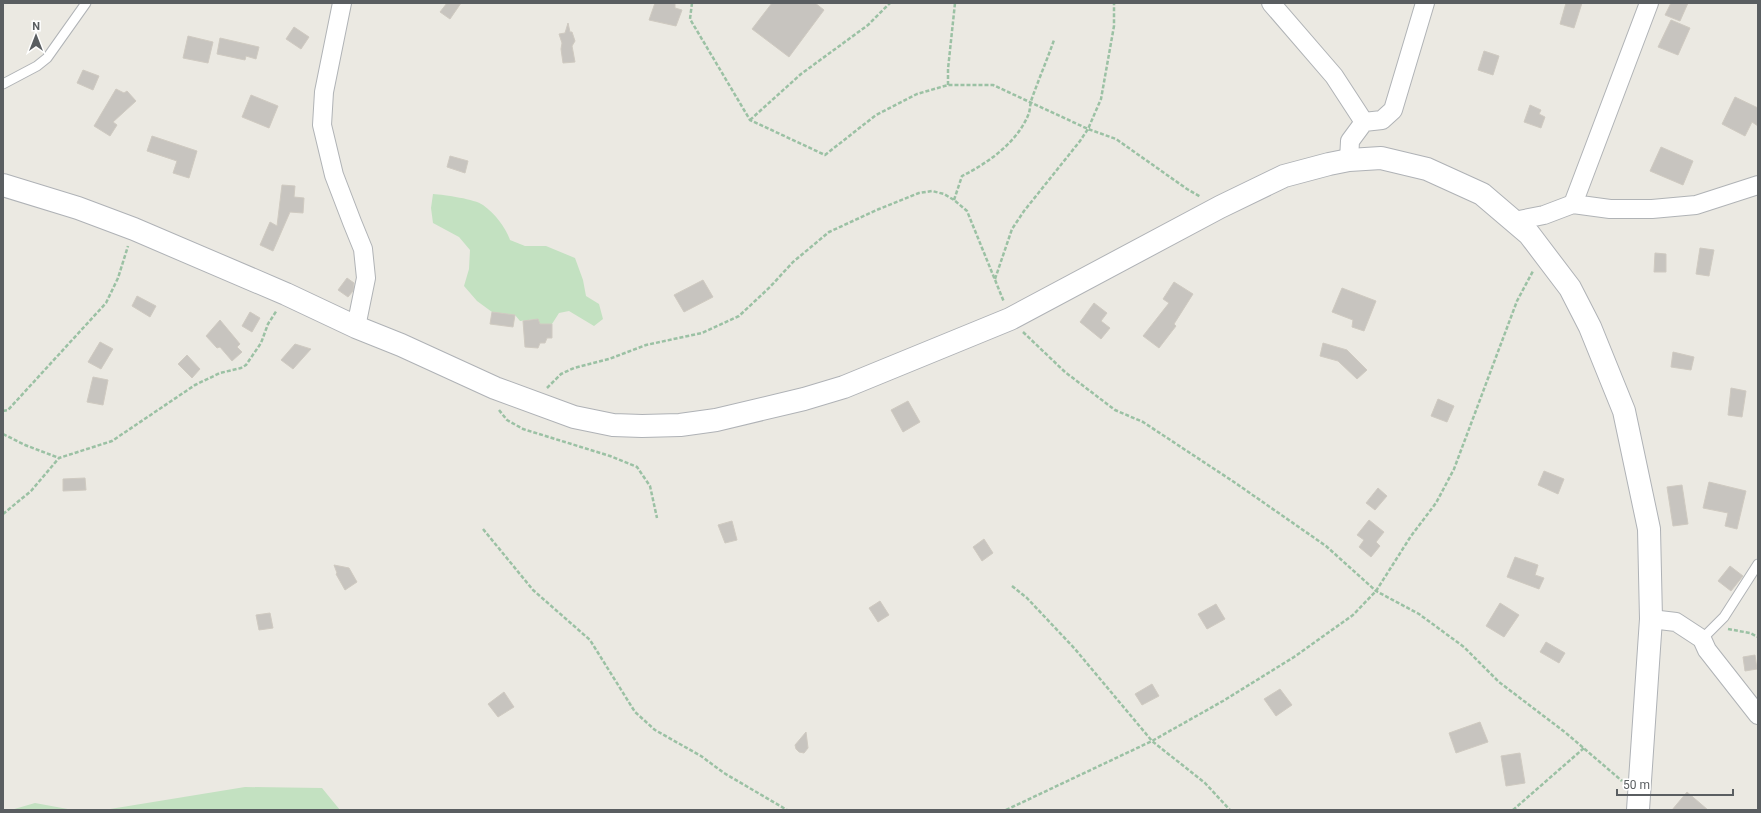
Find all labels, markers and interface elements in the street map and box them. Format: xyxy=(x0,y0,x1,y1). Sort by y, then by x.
north arrow xyxy=(16,16,56,56)
text: N xyxy=(32,20,40,33)
scale bar xyxy=(1617,771,1733,797)
text: 50 m xyxy=(1623,778,1650,792)

